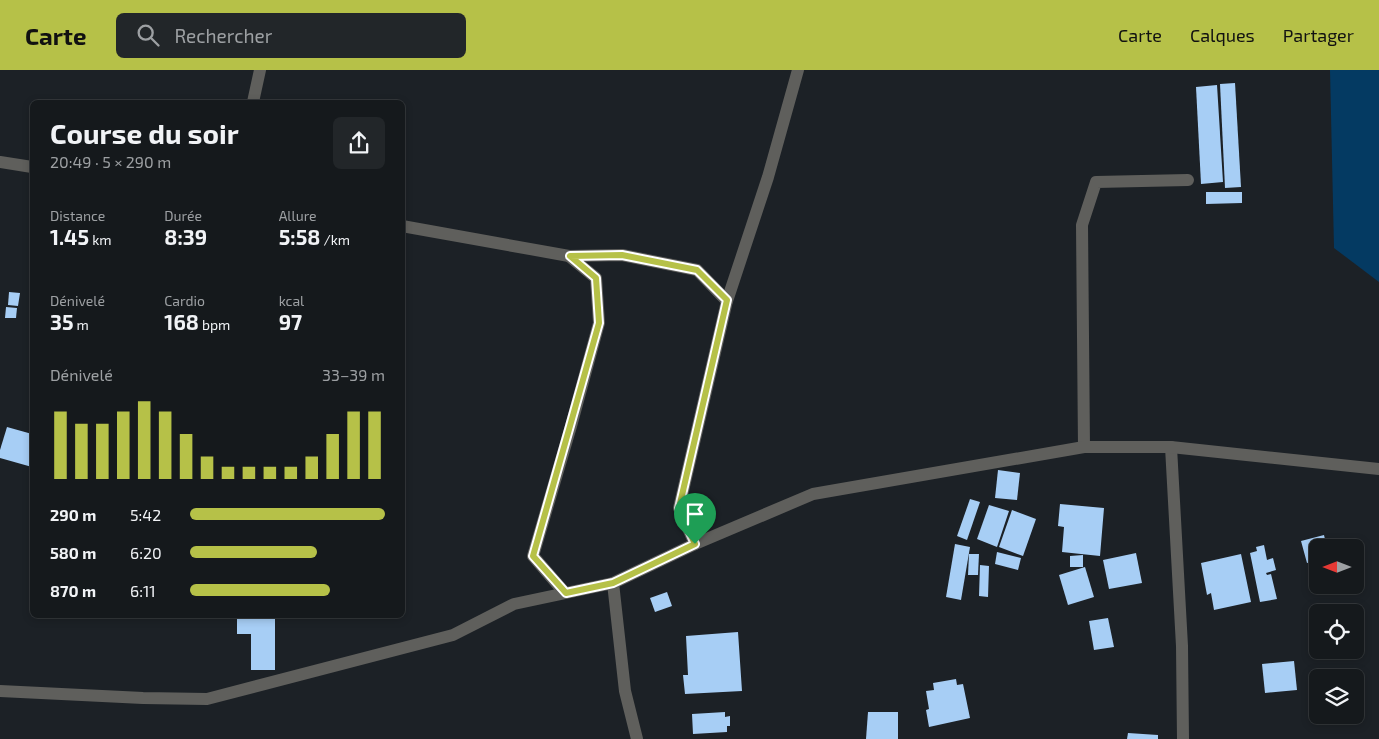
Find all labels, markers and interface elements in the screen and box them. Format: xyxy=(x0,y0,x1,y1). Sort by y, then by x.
search box xyxy=(116,13,466,58)
text: Carte xyxy=(25,21,86,50)
icon: search xyxy=(134,21,162,49)
text: Rechercher xyxy=(174,24,272,47)
text: Carte xyxy=(1118,24,1162,46)
text: Calques xyxy=(1190,24,1255,46)
text: Partager xyxy=(1283,24,1354,46)
text: Course du soir xyxy=(50,116,239,150)
button: share xyxy=(333,117,385,169)
text: 20:49 · 5 × 290 m xyxy=(50,152,171,171)
text: Distance xyxy=(50,207,105,224)
text: Durée xyxy=(164,207,202,224)
text: Allure xyxy=(279,207,317,224)
text: 1.45 xyxy=(50,224,89,249)
text: 8:39 xyxy=(164,224,207,249)
text: 5:58 xyxy=(279,224,320,249)
text: km xyxy=(89,231,112,248)
text: /km xyxy=(320,231,350,248)
text: Dénivelé xyxy=(50,292,105,309)
text: Cardio xyxy=(164,292,205,309)
text: kcal xyxy=(279,292,304,309)
text: 35 xyxy=(50,309,74,334)
text: 168 xyxy=(164,309,199,334)
text: 97 xyxy=(279,309,302,334)
text: m xyxy=(74,316,89,333)
text: bpm xyxy=(199,316,230,333)
text: Dénivelé xyxy=(50,365,113,384)
text: 33–39 m xyxy=(322,365,385,384)
pin xyxy=(674,493,716,544)
icon: arrive xyxy=(681,500,709,528)
text: 290 m xyxy=(50,505,96,524)
text: 5:42 xyxy=(130,505,161,524)
north arrow xyxy=(1309,539,1364,594)
map controls xyxy=(1309,539,1364,724)
text: 580 m xyxy=(50,543,96,562)
text: 6:20 xyxy=(130,543,162,562)
text: 870 m xyxy=(50,581,96,600)
text: 6:11 xyxy=(130,581,156,600)
button: locate xyxy=(1309,604,1364,659)
button: layers xyxy=(1309,669,1364,724)

